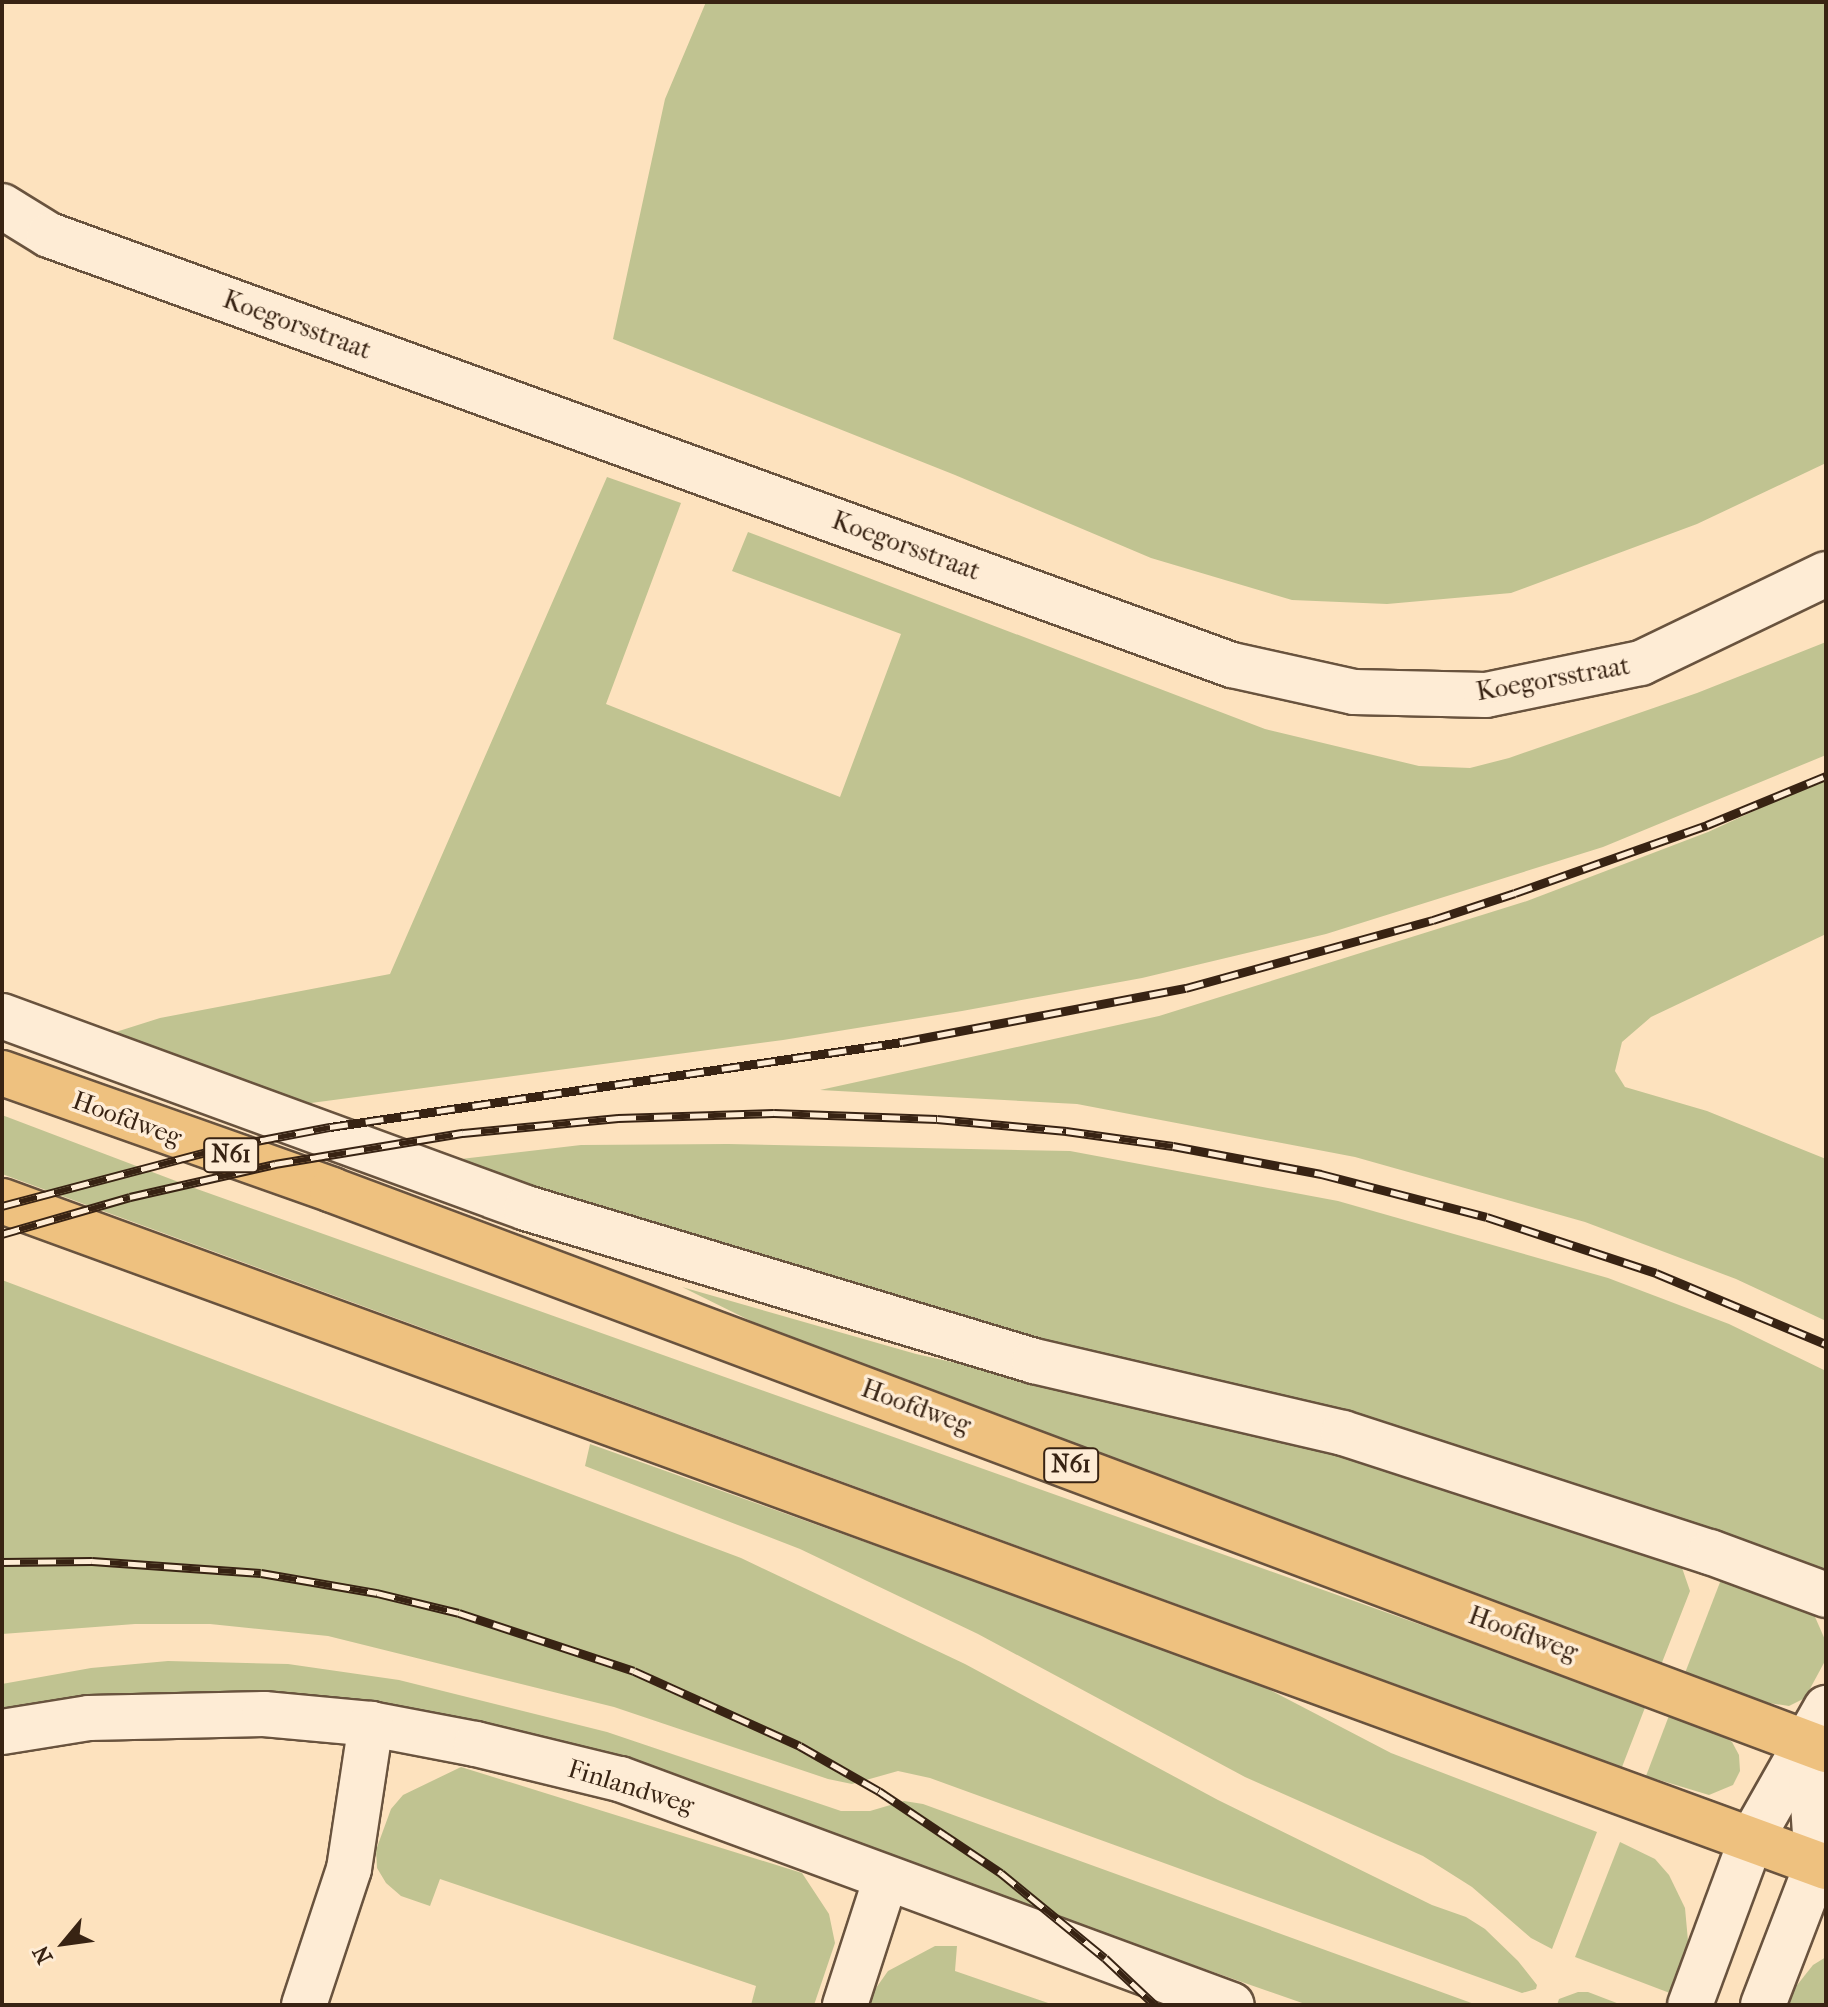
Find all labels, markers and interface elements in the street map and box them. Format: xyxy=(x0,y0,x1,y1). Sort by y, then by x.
street label: Koegorsstraat xyxy=(219,284,375,366)
street label: Koegorsstraat xyxy=(828,505,984,587)
street label: Koegorsstraat xyxy=(1474,650,1632,708)
street label: Hoofdweg xyxy=(68,1085,186,1153)
road number: N61 xyxy=(203,1135,259,1175)
street label: Hoofdweg xyxy=(857,1373,975,1441)
road number: N61 xyxy=(1043,1445,1099,1485)
street label: Hoofdweg xyxy=(1464,1600,1582,1668)
street label: Finlandweg xyxy=(564,1753,698,1821)
north arrow xyxy=(24,1903,104,1983)
text: N xyxy=(28,1941,58,1968)

